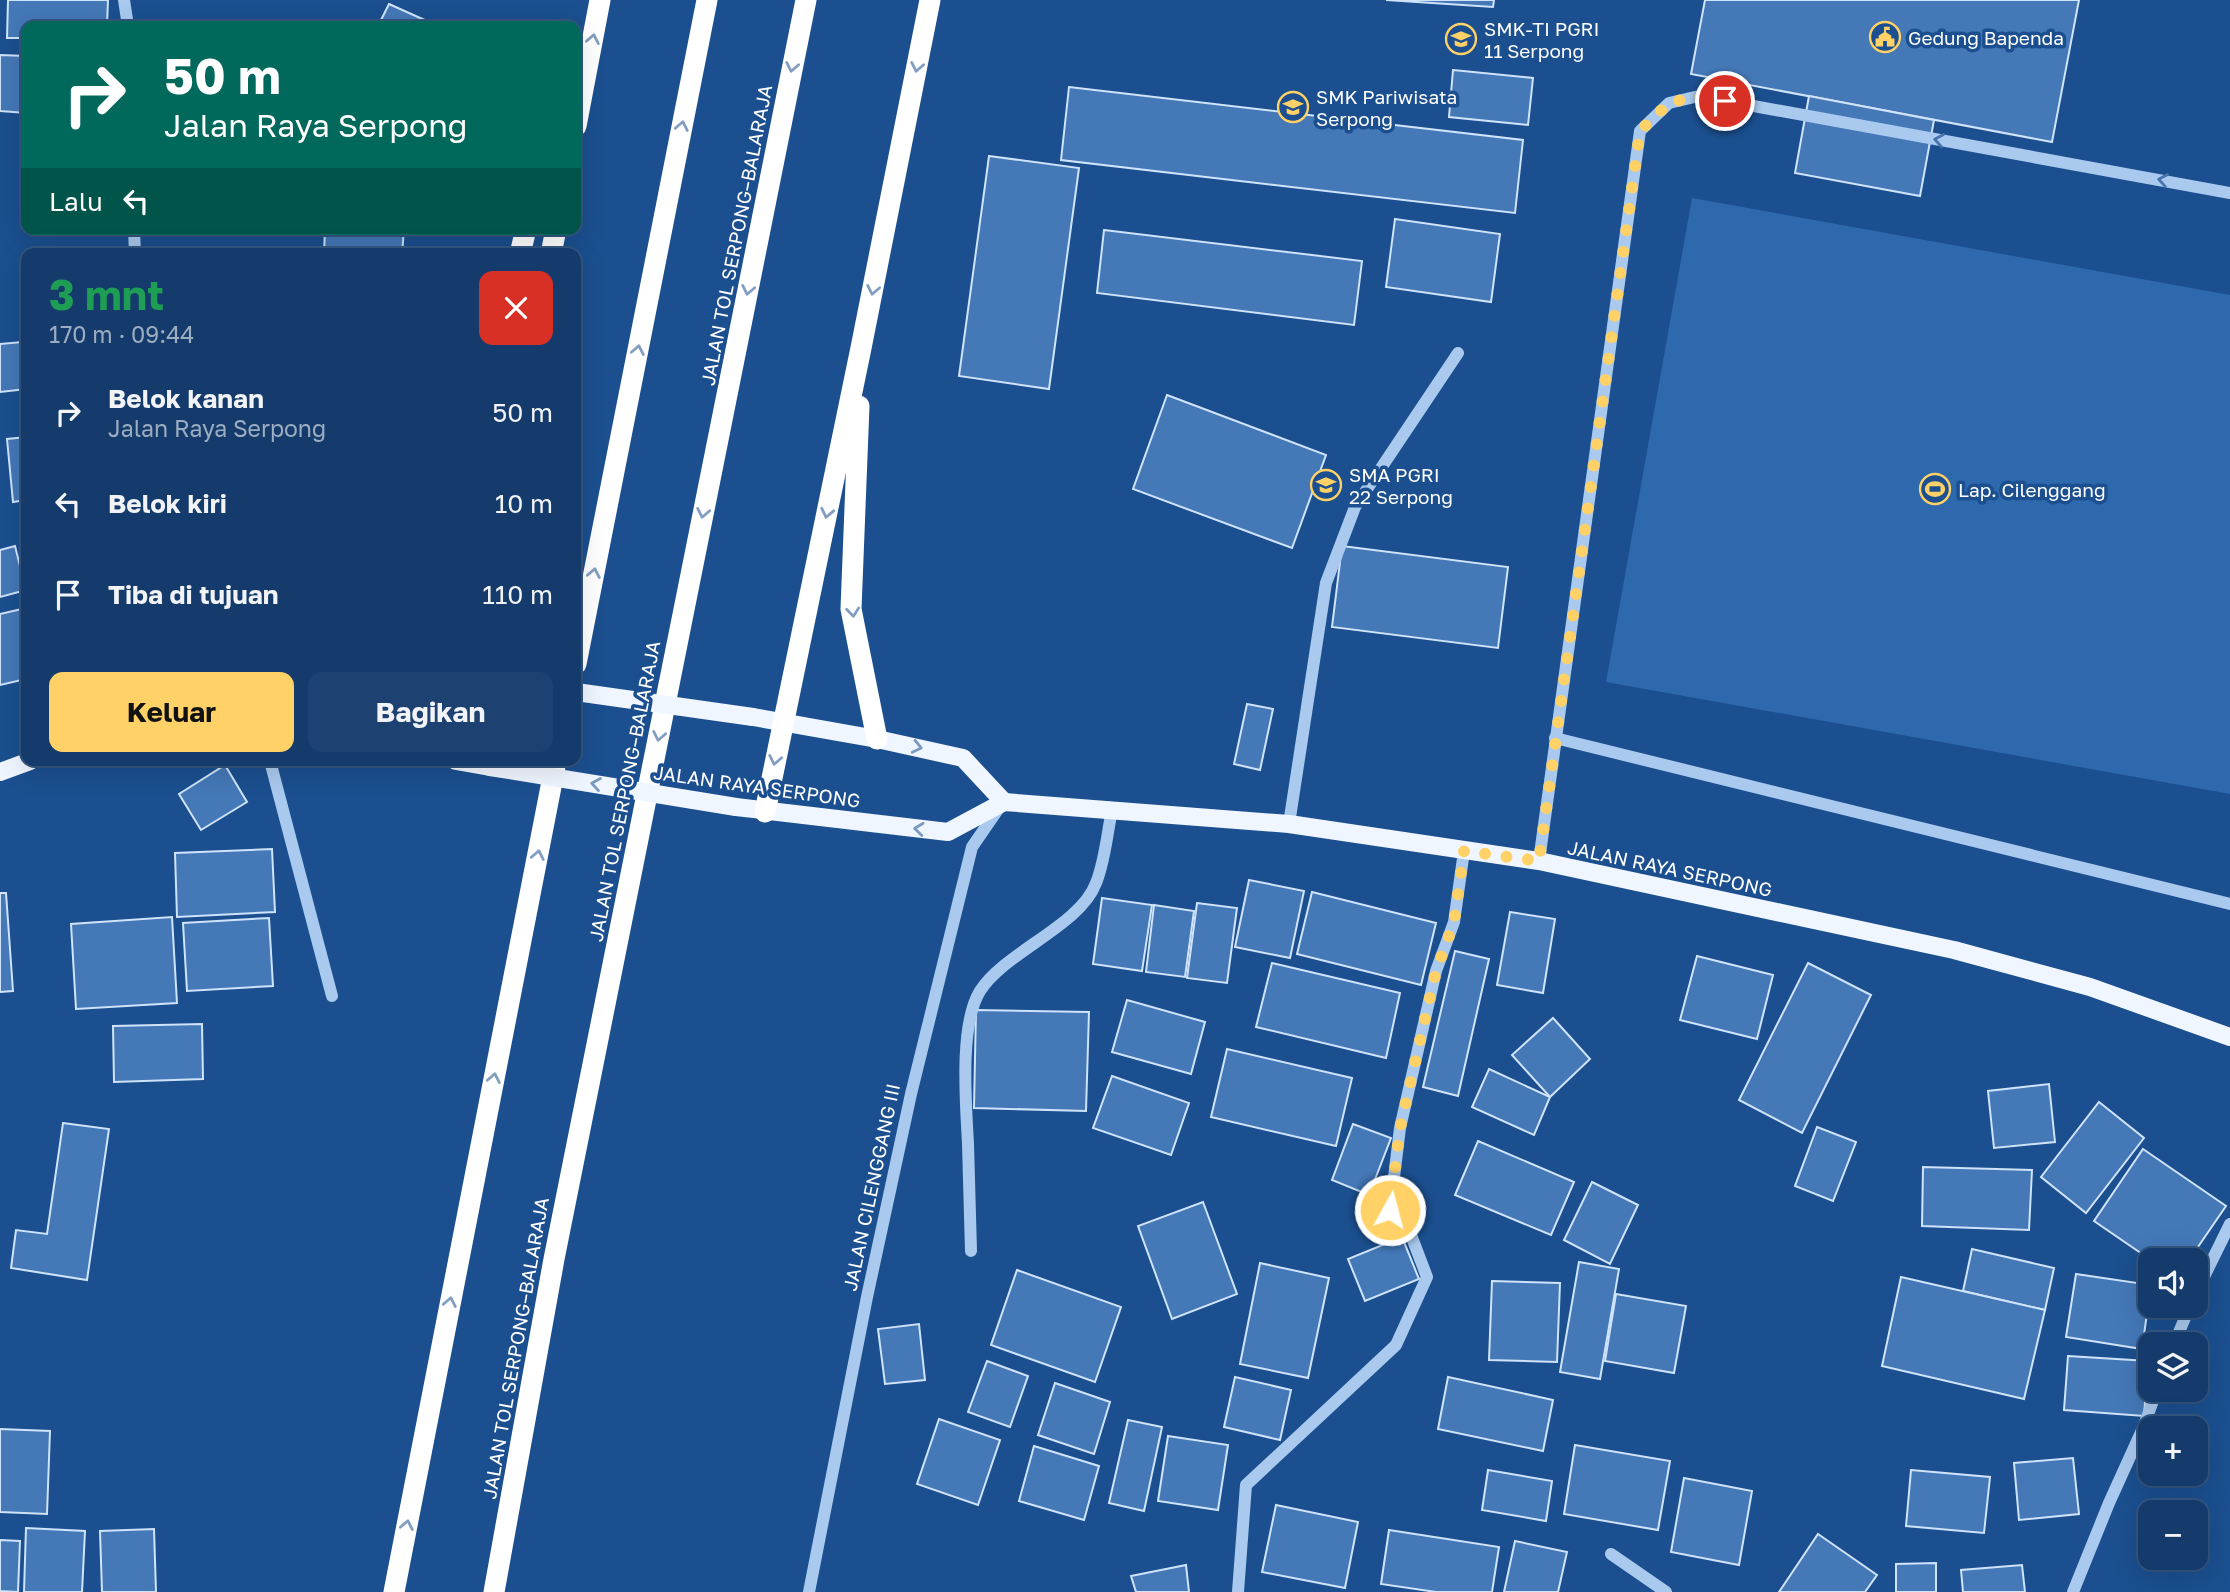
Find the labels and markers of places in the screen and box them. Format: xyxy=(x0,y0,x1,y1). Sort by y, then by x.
place label: SMK-TI PGRI 11 Serpong xyxy=(1484,17,1599,62)
public building icon: Gedung Bapenda xyxy=(1868,20,1902,54)
school or university icon: SMK-TI PGRI 11 Serpong xyxy=(1444,22,1478,56)
place label: Gedung Bapenda xyxy=(1908,26,2064,49)
pin xyxy=(1695,71,1755,131)
place label: SMK Pariwisata Serpong xyxy=(1316,85,1457,130)
school or university icon: SMK Pariwisata Serpong xyxy=(1276,90,1310,124)
place label: SMA PGRI 22 Serpong xyxy=(1349,463,1453,508)
school or university icon: SMA PGRI 22 Serpong xyxy=(1309,468,1343,502)
sports icon: Lap. Cilenggang xyxy=(1918,472,1952,506)
place label: Lap. Cilenggang xyxy=(1958,478,2106,501)

